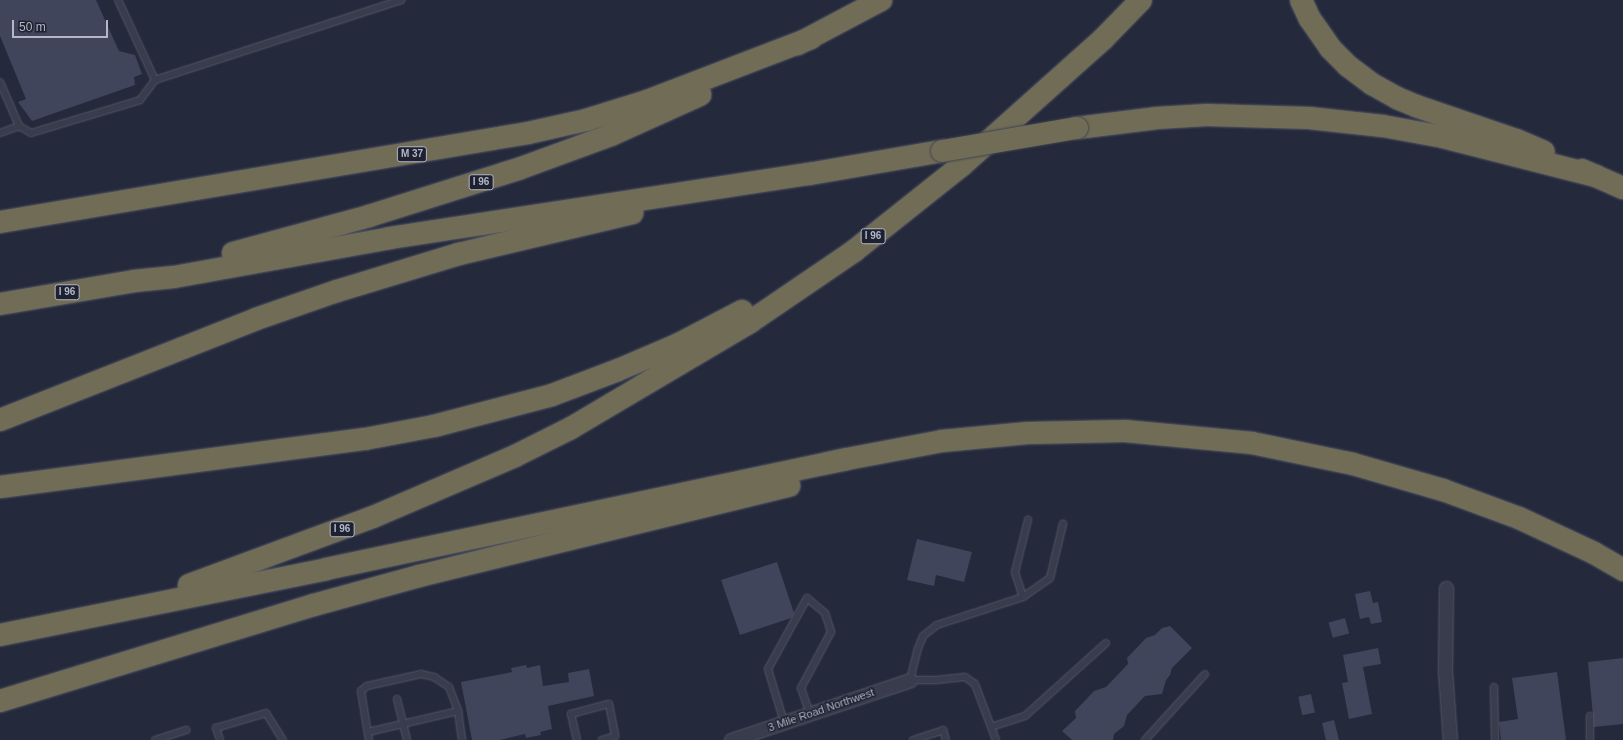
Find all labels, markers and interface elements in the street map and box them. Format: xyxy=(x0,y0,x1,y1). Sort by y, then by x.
scale bar xyxy=(14,12,110,38)
text: 50 m xyxy=(19,20,46,34)
road number: M 37 xyxy=(396,146,428,162)
road number: I 96 xyxy=(468,174,494,190)
road number: I 96 xyxy=(860,228,886,244)
road number: I 96 xyxy=(54,284,80,300)
road number: I 96 xyxy=(329,521,355,537)
street label: 3 Mile Road Northwest xyxy=(766,686,876,734)

